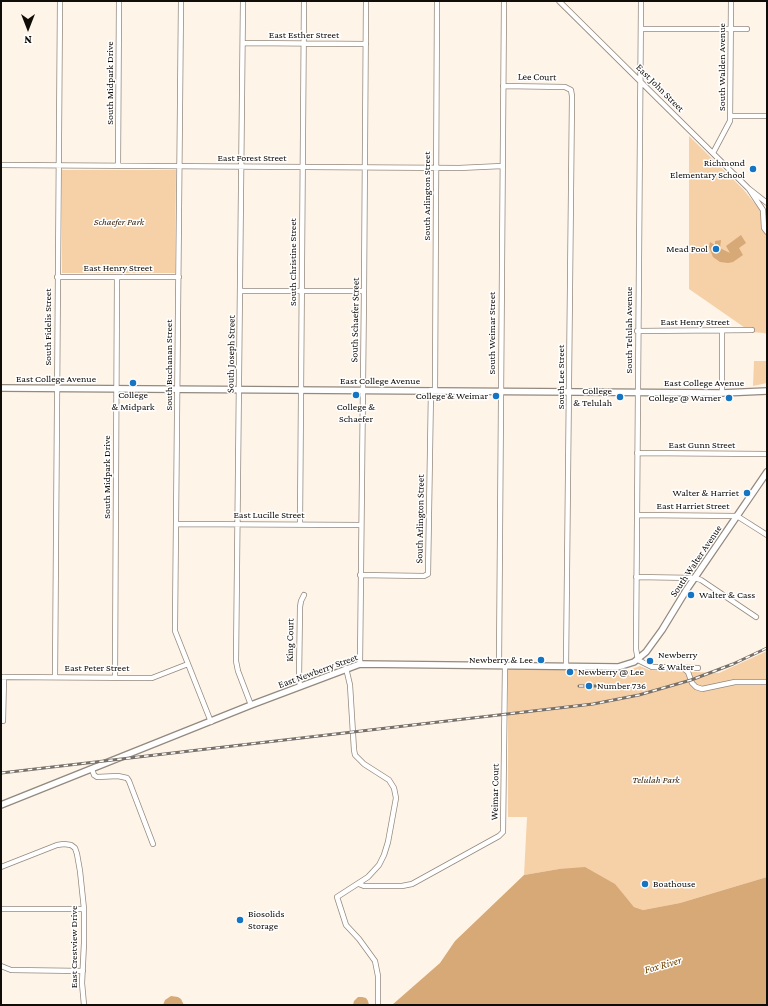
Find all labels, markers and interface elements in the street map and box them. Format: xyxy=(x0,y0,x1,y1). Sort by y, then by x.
north arrow xyxy=(8,8,48,48)
street label: South Walden Avenue xyxy=(716,23,728,111)
street label: East Esther Street xyxy=(269,29,339,41)
text: N xyxy=(24,34,32,46)
street label: South Midpark Drive xyxy=(104,41,116,125)
street label: East John Street xyxy=(633,61,687,115)
street label: Lee Court xyxy=(518,71,556,83)
street label: East Forest Street xyxy=(217,152,287,164)
street label: South Arlington Street xyxy=(421,152,433,240)
place label: Richmond Elementary School xyxy=(670,157,745,180)
marker: Richmond Elementary School xyxy=(748,164,758,174)
park label: Schaefer Park xyxy=(94,216,144,228)
street label: South Christine Street xyxy=(287,218,299,306)
place label: Mead Pool xyxy=(666,243,708,255)
marker: Mead Pool xyxy=(711,244,721,254)
street label: East Henry Street xyxy=(84,262,152,274)
street label: South Schaefer Street xyxy=(348,277,362,363)
street label: South Telulah Avenue xyxy=(623,287,635,373)
street label: South Fidelis Street xyxy=(42,288,54,366)
street label: South Weimar Street xyxy=(486,292,498,374)
street label: South Joseph Street xyxy=(224,315,238,393)
street label: East Henry Street xyxy=(661,316,729,328)
street label: South Buchanan Street xyxy=(163,319,175,411)
street label: South Lee Street xyxy=(555,345,567,409)
street label: East College Avenue xyxy=(16,373,96,385)
street label: East College Avenue xyxy=(340,375,420,387)
street label: East College Avenue xyxy=(664,377,744,389)
marker: College & Midpark xyxy=(128,378,138,388)
place label: College & Telulah xyxy=(573,385,612,408)
place label: College & Midpark xyxy=(111,389,155,412)
marker: College & Schaefer xyxy=(351,390,361,400)
place label: College & Weimar xyxy=(416,390,488,402)
marker: College & Weimar xyxy=(491,391,501,401)
marker: College & Telulah xyxy=(615,392,625,402)
place label: College @ Warner xyxy=(649,392,721,404)
marker: College @ Warner xyxy=(724,393,734,403)
place label: College & Schaefer xyxy=(337,401,375,424)
street label: South Midpark Drive xyxy=(101,435,113,519)
street label: East Gunn Street xyxy=(669,439,735,451)
street label: South Arlington Street xyxy=(413,474,427,564)
place label: Walter & Harriet xyxy=(672,487,739,499)
marker: Walter & Harriet xyxy=(742,488,752,498)
street label: East Harriet Street xyxy=(656,500,730,512)
street label: East Lucille Street xyxy=(233,509,305,521)
street label: South Walter Avenue xyxy=(668,523,724,599)
place label: Walter & Cass xyxy=(699,589,755,601)
marker: Walter & Cass xyxy=(686,590,696,600)
street label: King Court xyxy=(284,618,296,662)
place label: Newberry & Walter xyxy=(658,649,697,672)
street label: East Newberry Street xyxy=(277,651,359,691)
place label: Newberry & Lee xyxy=(469,654,533,666)
marker: Newberry & Lee xyxy=(536,655,546,665)
marker: Newberry & Walter xyxy=(645,656,655,666)
street label: East Peter Street xyxy=(65,662,129,674)
place label: Newberry @ Lee xyxy=(578,666,644,678)
marker: Newberry @ Lee xyxy=(565,667,575,677)
place label: Number 736 xyxy=(597,680,646,692)
marker: Number 736 xyxy=(584,681,594,691)
street label: Weimar Court xyxy=(489,763,501,821)
park label: Telulah Park xyxy=(632,774,680,786)
place label: Boathouse xyxy=(653,878,695,890)
marker: Boathouse xyxy=(640,879,650,889)
street label: East Crestview Drive xyxy=(68,906,80,988)
place label: Biosolids Storage xyxy=(248,908,284,932)
marker: Biosolids Storage xyxy=(235,915,245,925)
water label: Fox River xyxy=(643,953,683,977)

